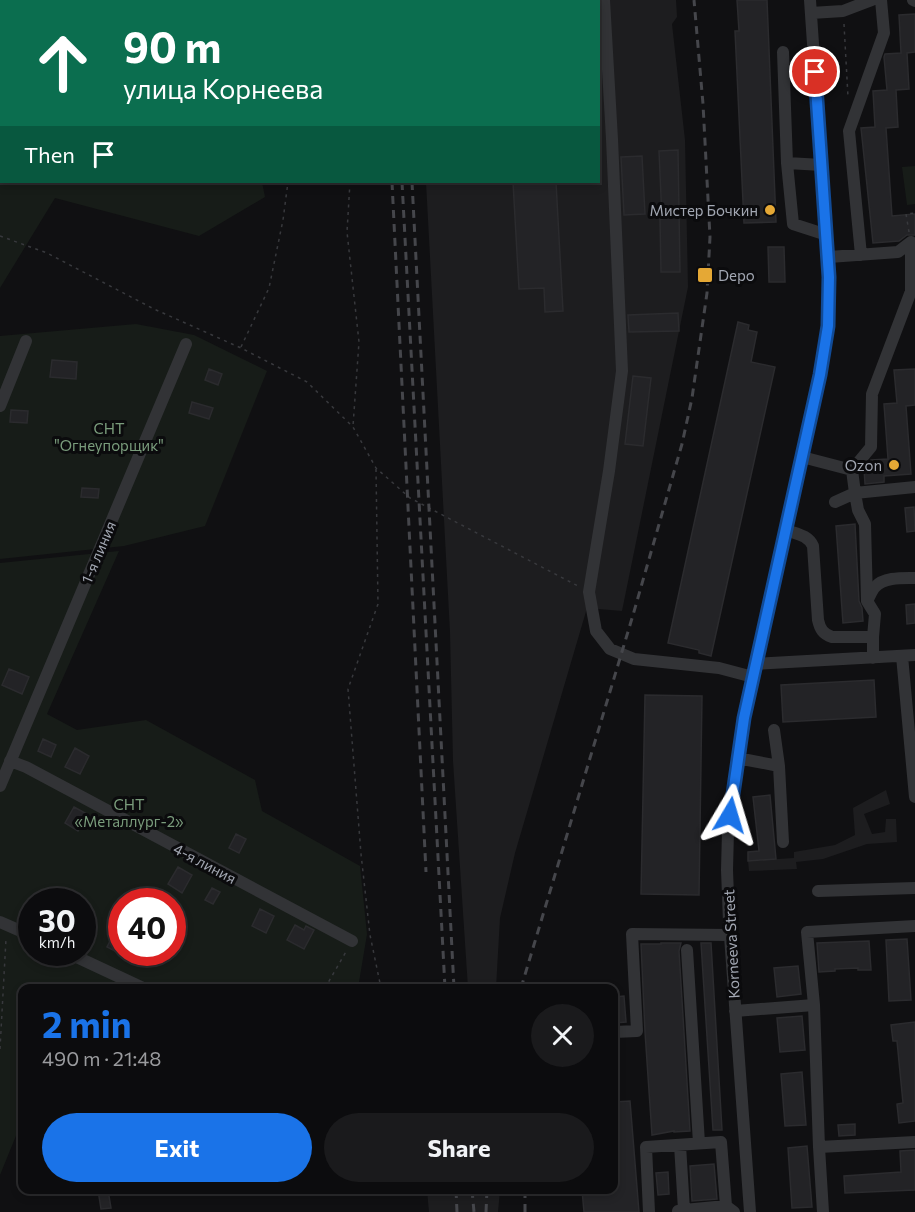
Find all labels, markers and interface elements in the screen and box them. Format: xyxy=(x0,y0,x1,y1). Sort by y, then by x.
text: 90 m xyxy=(123,20,222,72)
icon: ahead xyxy=(24,24,102,102)
pin xyxy=(789,46,840,97)
icon: arrive xyxy=(798,55,831,88)
text: улица Корнеева xyxy=(123,72,323,105)
icon: arrive xyxy=(87,138,120,171)
text: Then xyxy=(24,141,75,168)
place label: Мистер Бочкин xyxy=(650,201,758,219)
marker: Мистер Бочкин xyxy=(763,203,777,217)
marker: Depo xyxy=(696,266,714,284)
place label: Depo xyxy=(718,266,755,284)
park label: СНТ "Огнеупорщик" xyxy=(54,419,164,454)
place label: Ozon xyxy=(845,456,882,474)
marker: Ozon xyxy=(887,458,901,472)
street label: 1-я линия xyxy=(77,518,119,586)
position arrow xyxy=(698,783,762,847)
park label: СНТ «Металлург-2» xyxy=(74,795,184,830)
street label: 4-я линия xyxy=(171,839,239,887)
speed limit sign: 40 xyxy=(108,888,186,966)
street label: Korneeva Street xyxy=(719,889,743,999)
text: 30 xyxy=(38,901,76,938)
text: km/h xyxy=(39,933,75,951)
text: 2 min xyxy=(42,1001,132,1045)
button: close xyxy=(531,1004,594,1067)
text: 490 m · 21:48 xyxy=(42,1046,161,1070)
button: Exit xyxy=(42,1113,312,1182)
button: Share xyxy=(324,1113,594,1182)

